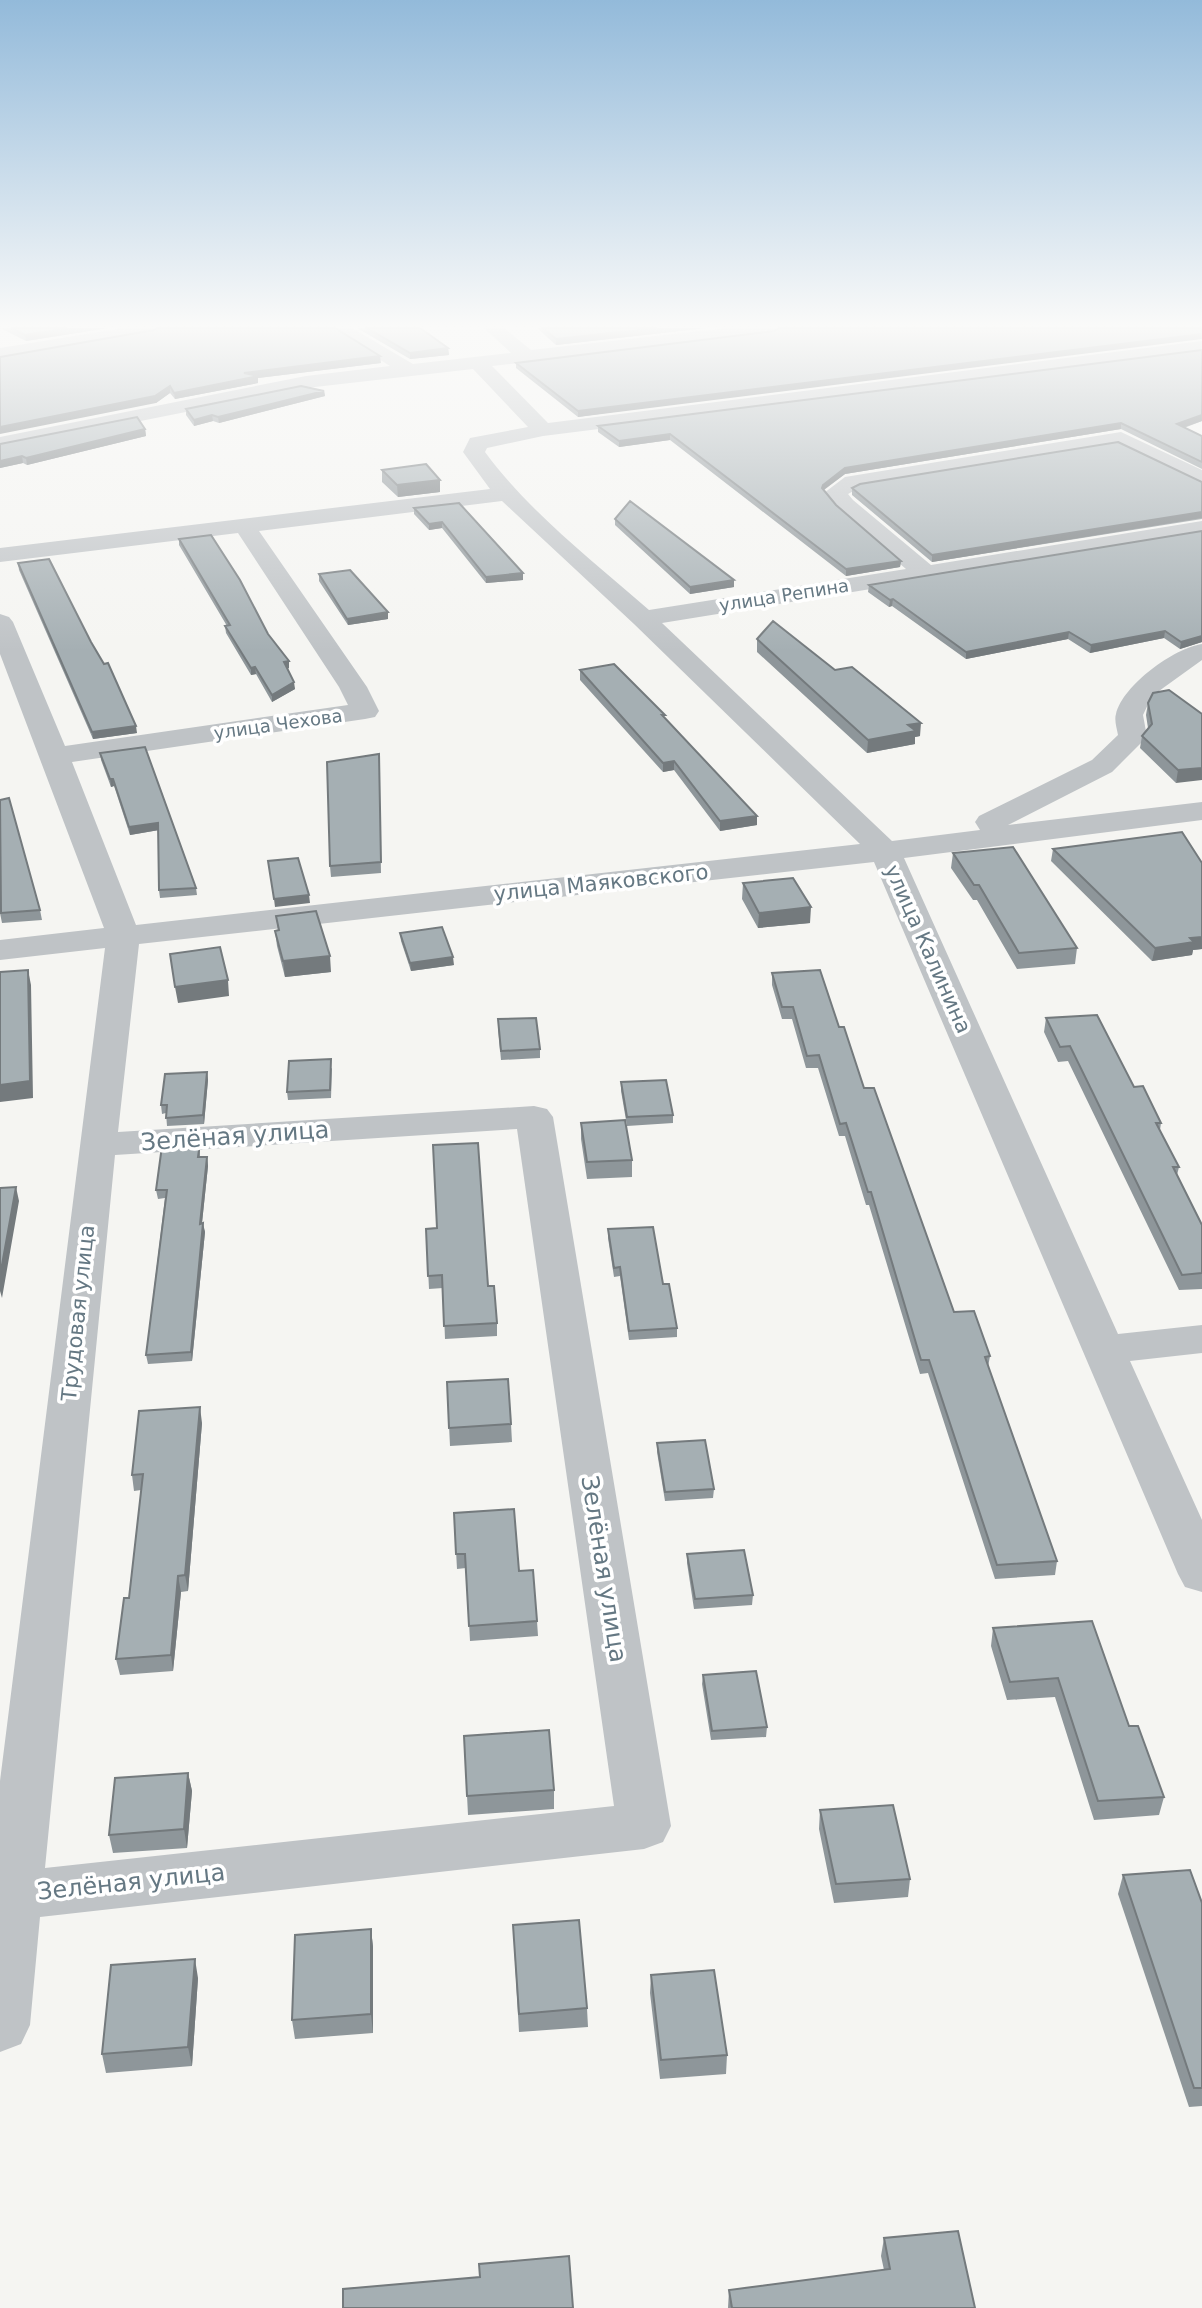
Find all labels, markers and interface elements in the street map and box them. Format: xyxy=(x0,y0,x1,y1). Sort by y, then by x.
street label: улица Репина xyxy=(718,574,850,616)
street label: улица Чехова xyxy=(212,705,344,743)
street label: улица Маяковского xyxy=(492,860,710,906)
street label: улица Калинина xyxy=(880,861,976,1037)
street label: Зелёная улица xyxy=(140,1115,330,1157)
street label: Трудовая улица xyxy=(57,1224,99,1403)
street label: Зелёная улица xyxy=(575,1474,633,1664)
street label: Зелёная улица xyxy=(36,1858,226,1906)

